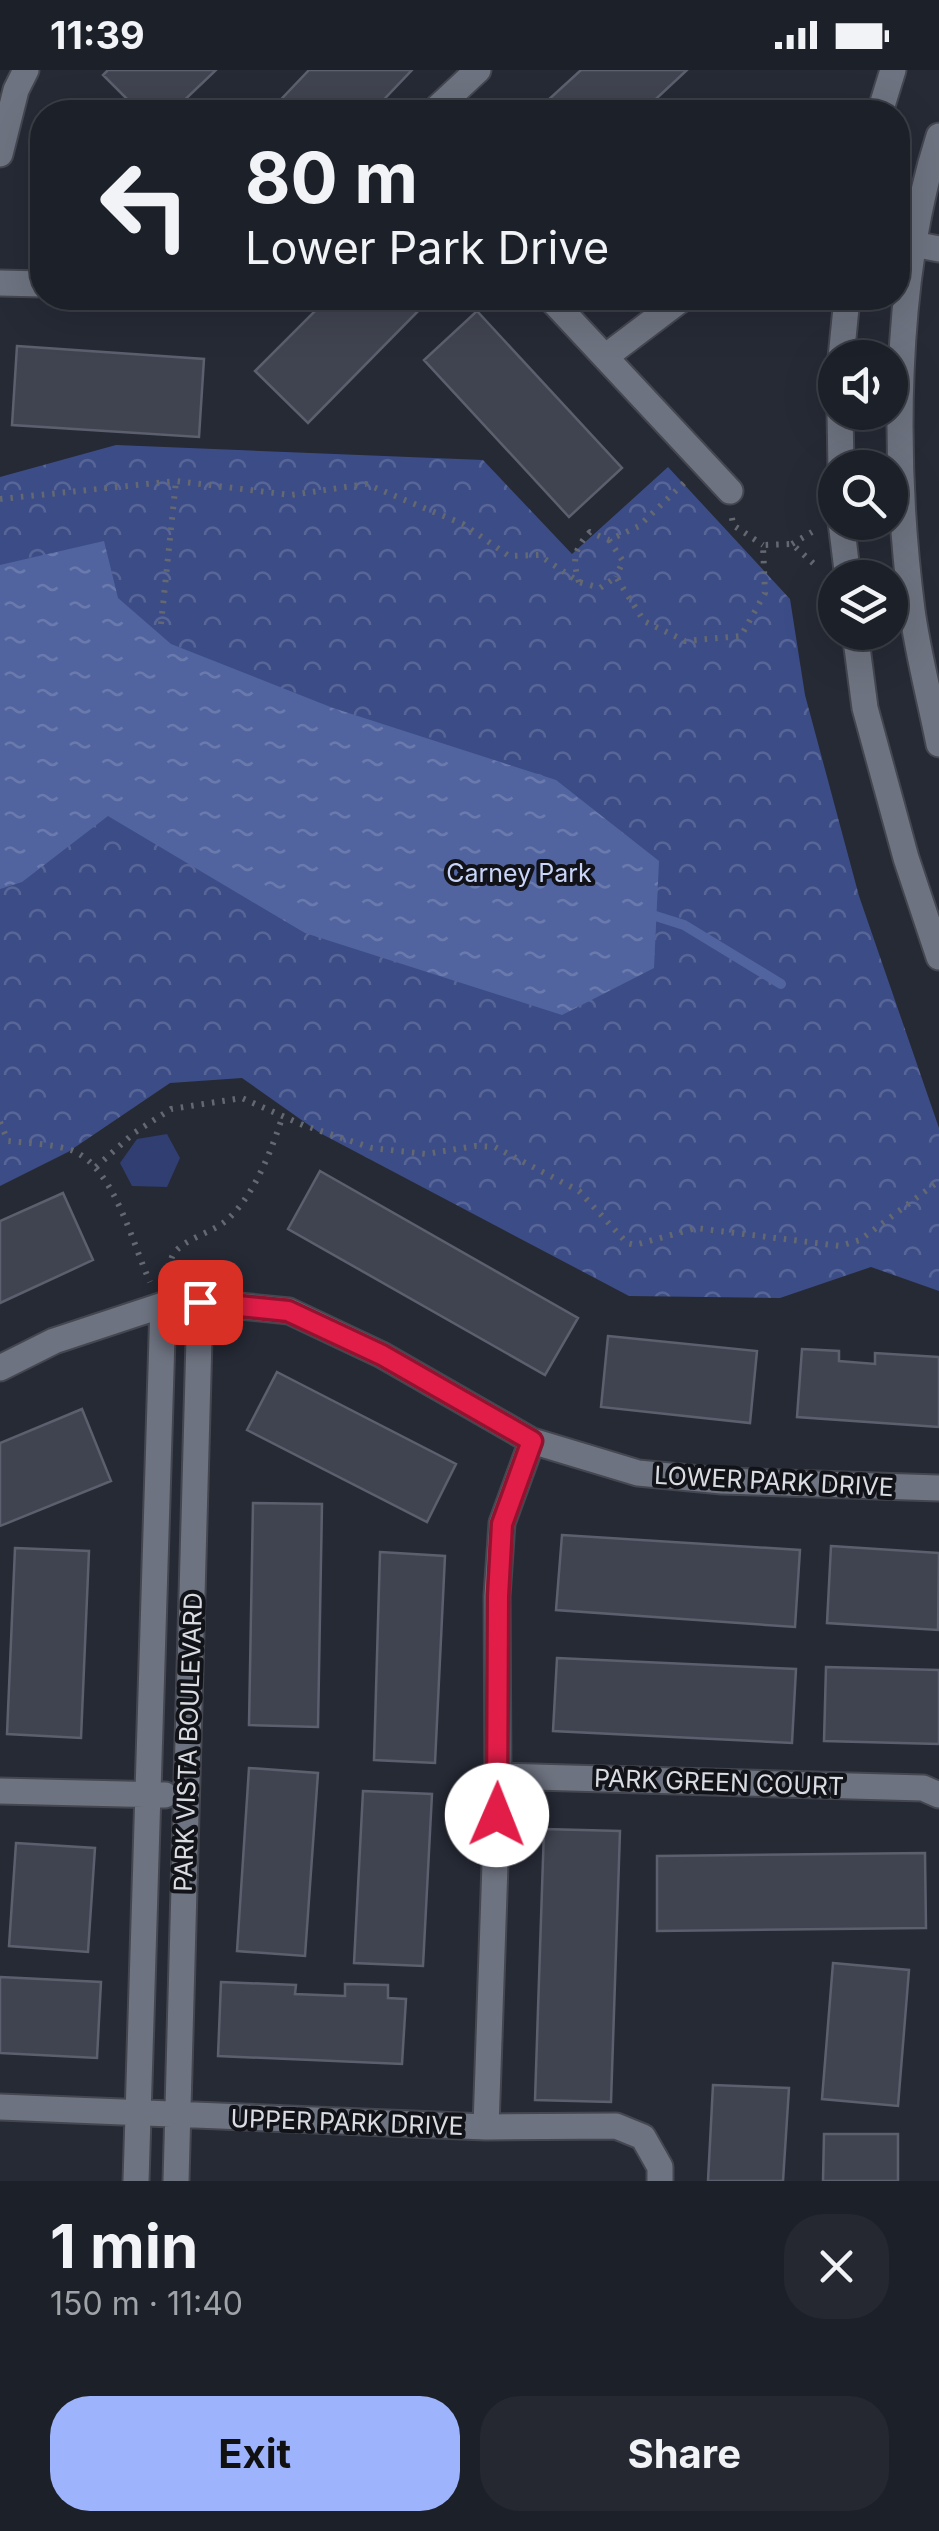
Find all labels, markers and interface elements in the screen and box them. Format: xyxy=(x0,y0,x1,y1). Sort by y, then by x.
text: 11:39 xyxy=(50,12,145,58)
text: 80 m xyxy=(245,135,418,220)
icon: left xyxy=(80,140,210,270)
text: Lower Park Drive xyxy=(245,220,609,275)
map controls xyxy=(818,340,908,650)
button: sound xyxy=(818,340,908,430)
button: search xyxy=(818,450,908,540)
button: layers xyxy=(818,560,908,650)
park label: Carney Park xyxy=(446,858,592,888)
pin xyxy=(158,1260,243,1345)
icon: arrive xyxy=(173,1275,228,1330)
street label: LOWER PARK DRIVE xyxy=(654,1460,894,1502)
street label: PARK VISTA BOULEVARD xyxy=(168,1592,208,1892)
position arrow xyxy=(445,1763,549,1867)
street label: PARK GREEN COURT xyxy=(593,1763,845,1801)
street label: UPPER PARK DRIVE xyxy=(230,2103,464,2141)
text: 1 min xyxy=(50,2210,198,2282)
button: close xyxy=(784,2214,889,2319)
text: 150 m · 11:40 xyxy=(50,2284,243,2323)
button: Exit xyxy=(50,2396,460,2511)
button: Share xyxy=(480,2396,889,2511)

